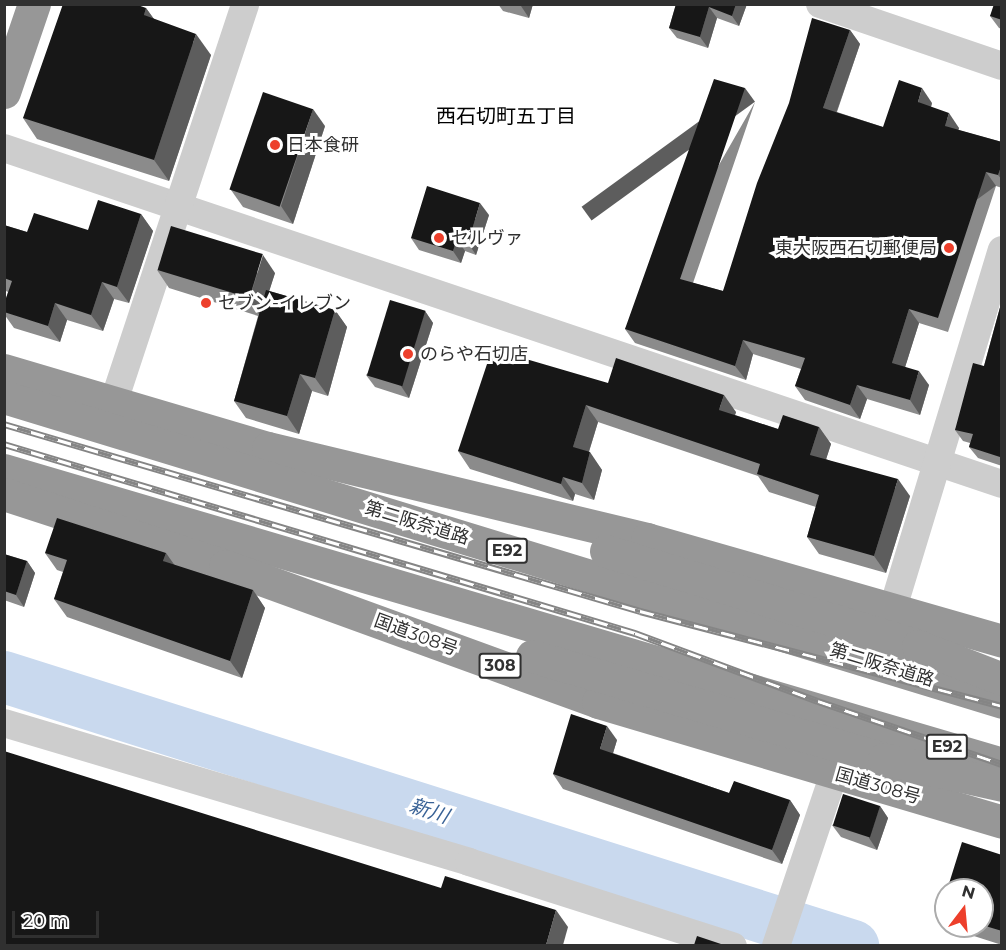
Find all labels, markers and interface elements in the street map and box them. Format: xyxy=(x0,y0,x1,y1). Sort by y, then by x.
district label: 西石切町五丁目 xyxy=(436,104,576,128)
place label: 日本食研 xyxy=(287,134,359,156)
marker: 日本食研 xyxy=(268,138,282,152)
place label: セルヴァ xyxy=(451,227,523,249)
marker: セルヴァ xyxy=(432,231,446,245)
place label: 東大阪西石切郵便局 xyxy=(775,237,937,259)
marker: 東大阪西石切郵便局 xyxy=(942,241,956,255)
place label: セブン-イレブン xyxy=(218,292,351,314)
marker: セブン-イレブン xyxy=(199,296,213,310)
place label: のらや石切店 xyxy=(420,343,528,365)
marker: のらや石切店 xyxy=(401,347,415,361)
street label: 第二阪奈道路 xyxy=(362,497,472,549)
road number: E92 xyxy=(484,538,530,564)
street label: 国道308号 xyxy=(371,610,461,660)
street label: 第二阪奈道路 xyxy=(827,639,937,691)
road number: 308 xyxy=(478,653,522,679)
road number: E92 xyxy=(924,734,970,760)
street label: 国道308号 xyxy=(833,764,923,808)
water label: 新川 xyxy=(406,793,452,829)
north arrow xyxy=(934,878,994,938)
text: N xyxy=(960,881,977,903)
scale bar xyxy=(15,899,102,937)
text: 20 m xyxy=(23,910,69,932)

